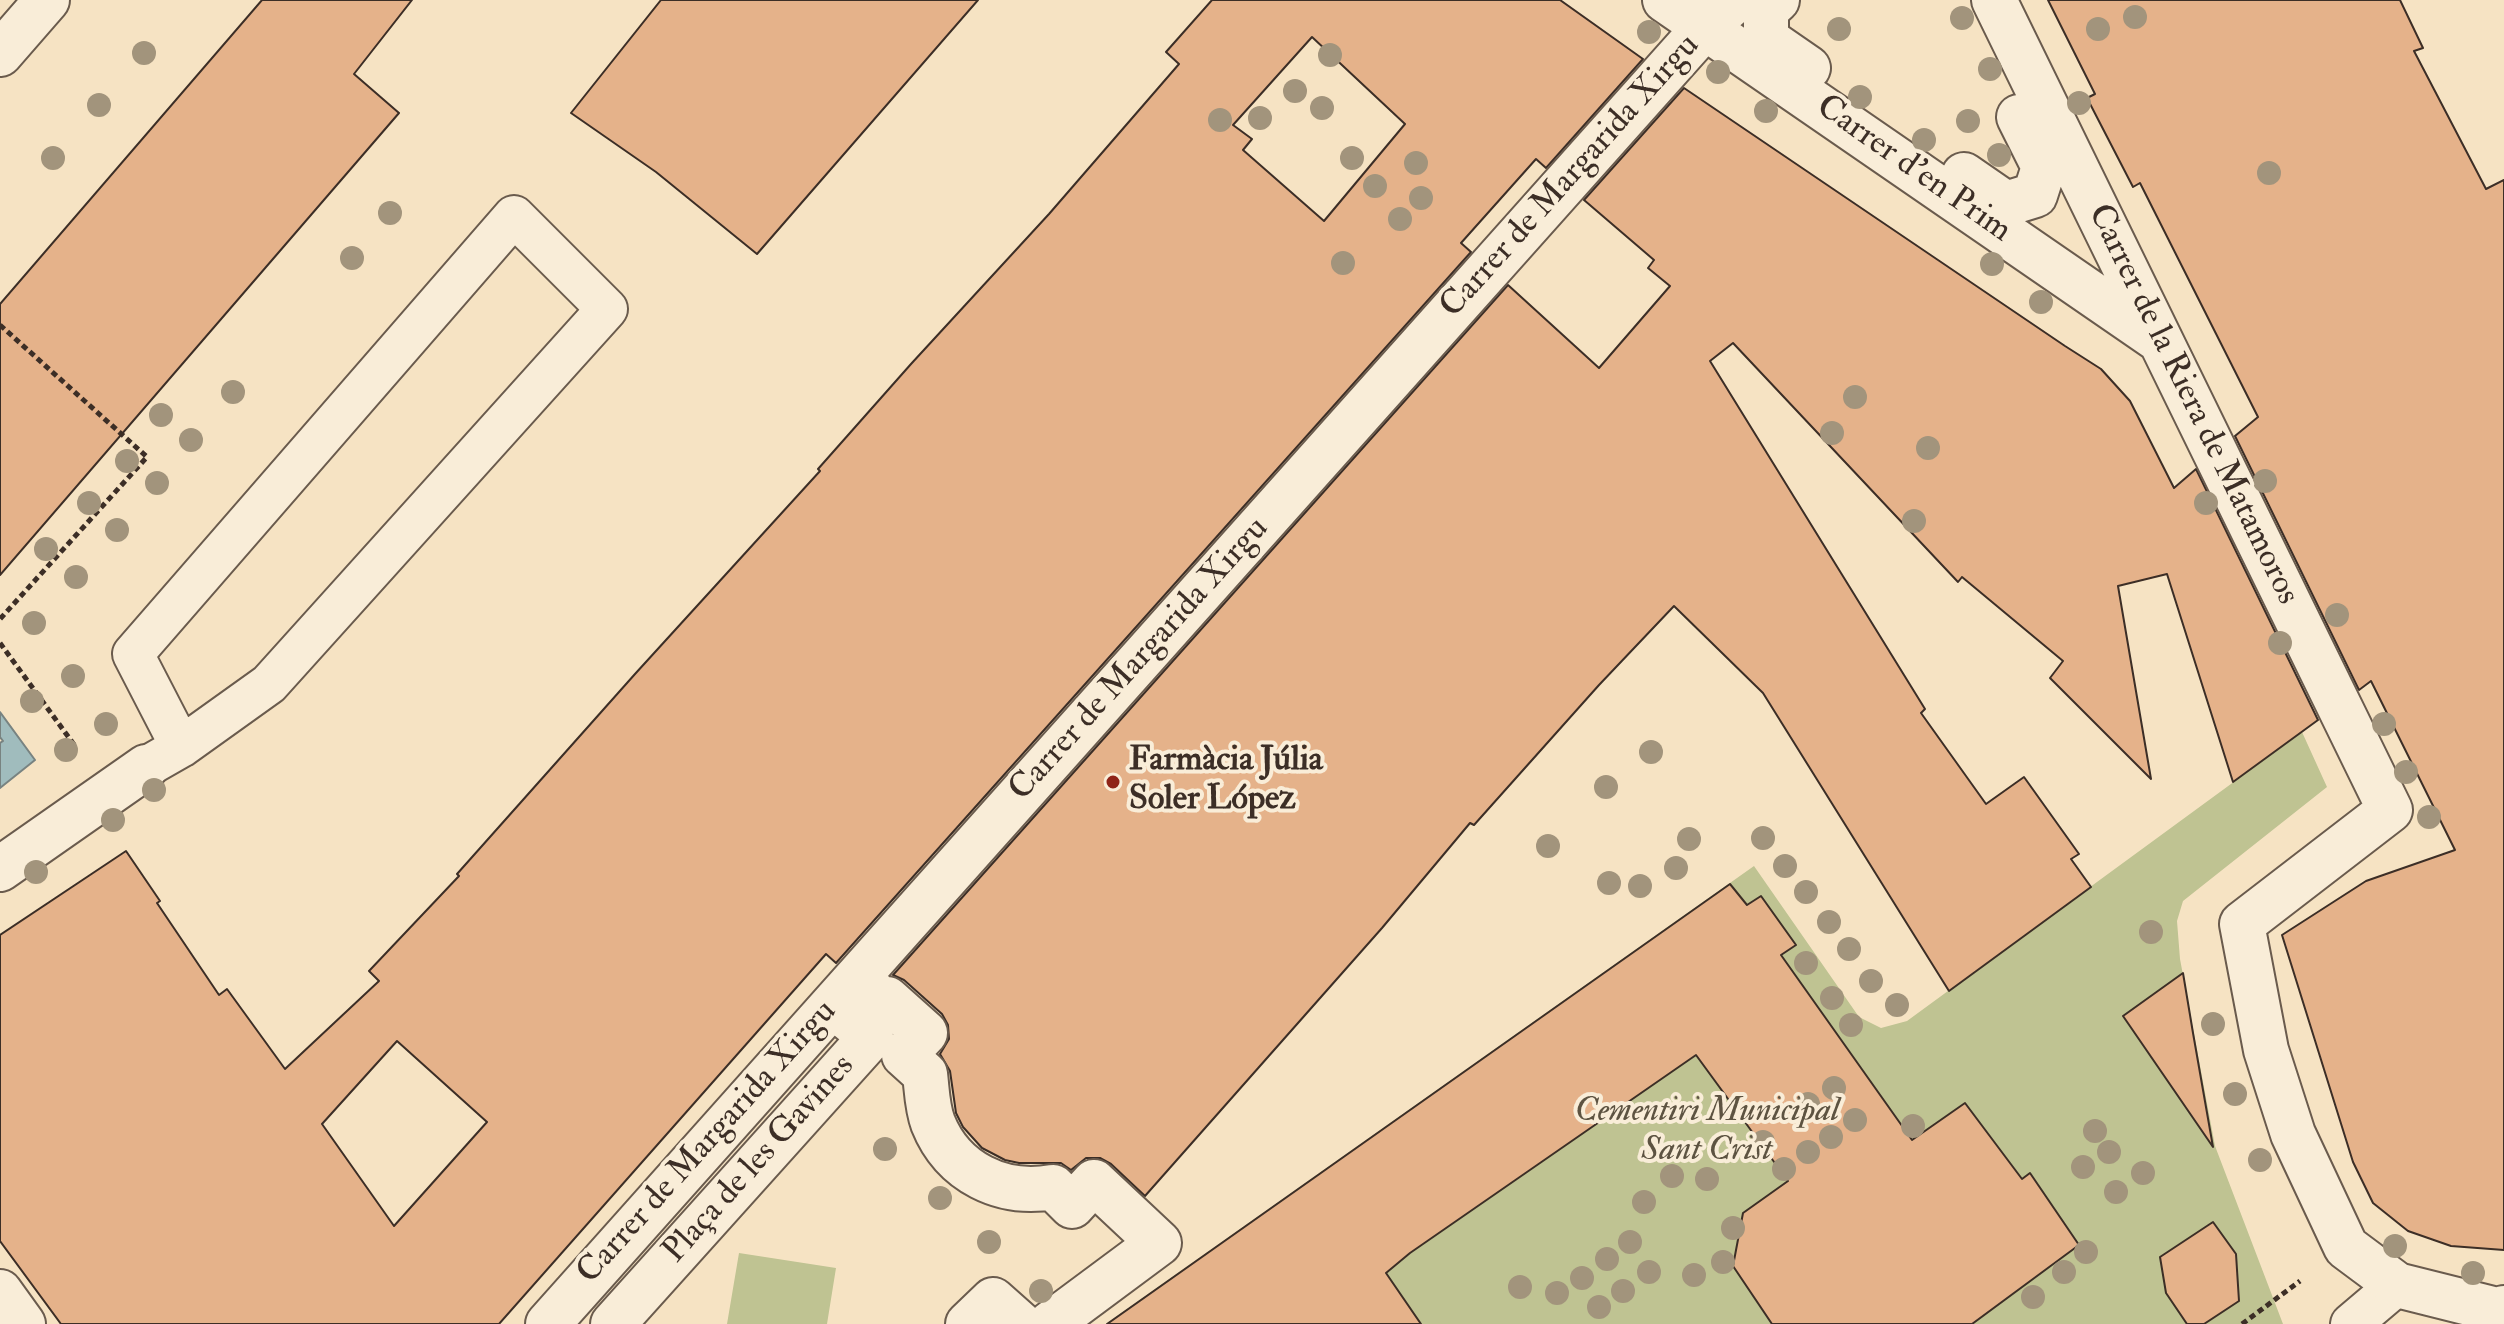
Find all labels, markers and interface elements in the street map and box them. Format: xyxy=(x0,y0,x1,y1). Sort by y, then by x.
street label: Carrer de Margarida Xirgu xyxy=(1433,27,1709,327)
street label: Carrer d'en Prim xyxy=(1807,88,2019,252)
street label: Carrer de la Riera de Matamoros xyxy=(2077,198,2307,612)
street label: Carrer de Margarida Xirgu xyxy=(1002,510,1278,810)
place label: Farmàcia Júlia Soler López xyxy=(1129,742,1323,822)
marker: Farmàcia Júlia Soler López xyxy=(1104,773,1122,791)
street label: Carrer de Margarida Xirgu xyxy=(570,993,846,1293)
street label: Plaça de les Gavines xyxy=(656,1047,864,1273)
park label: Cementiri Municipal Sant Crist xyxy=(1575,1093,1839,1172)

